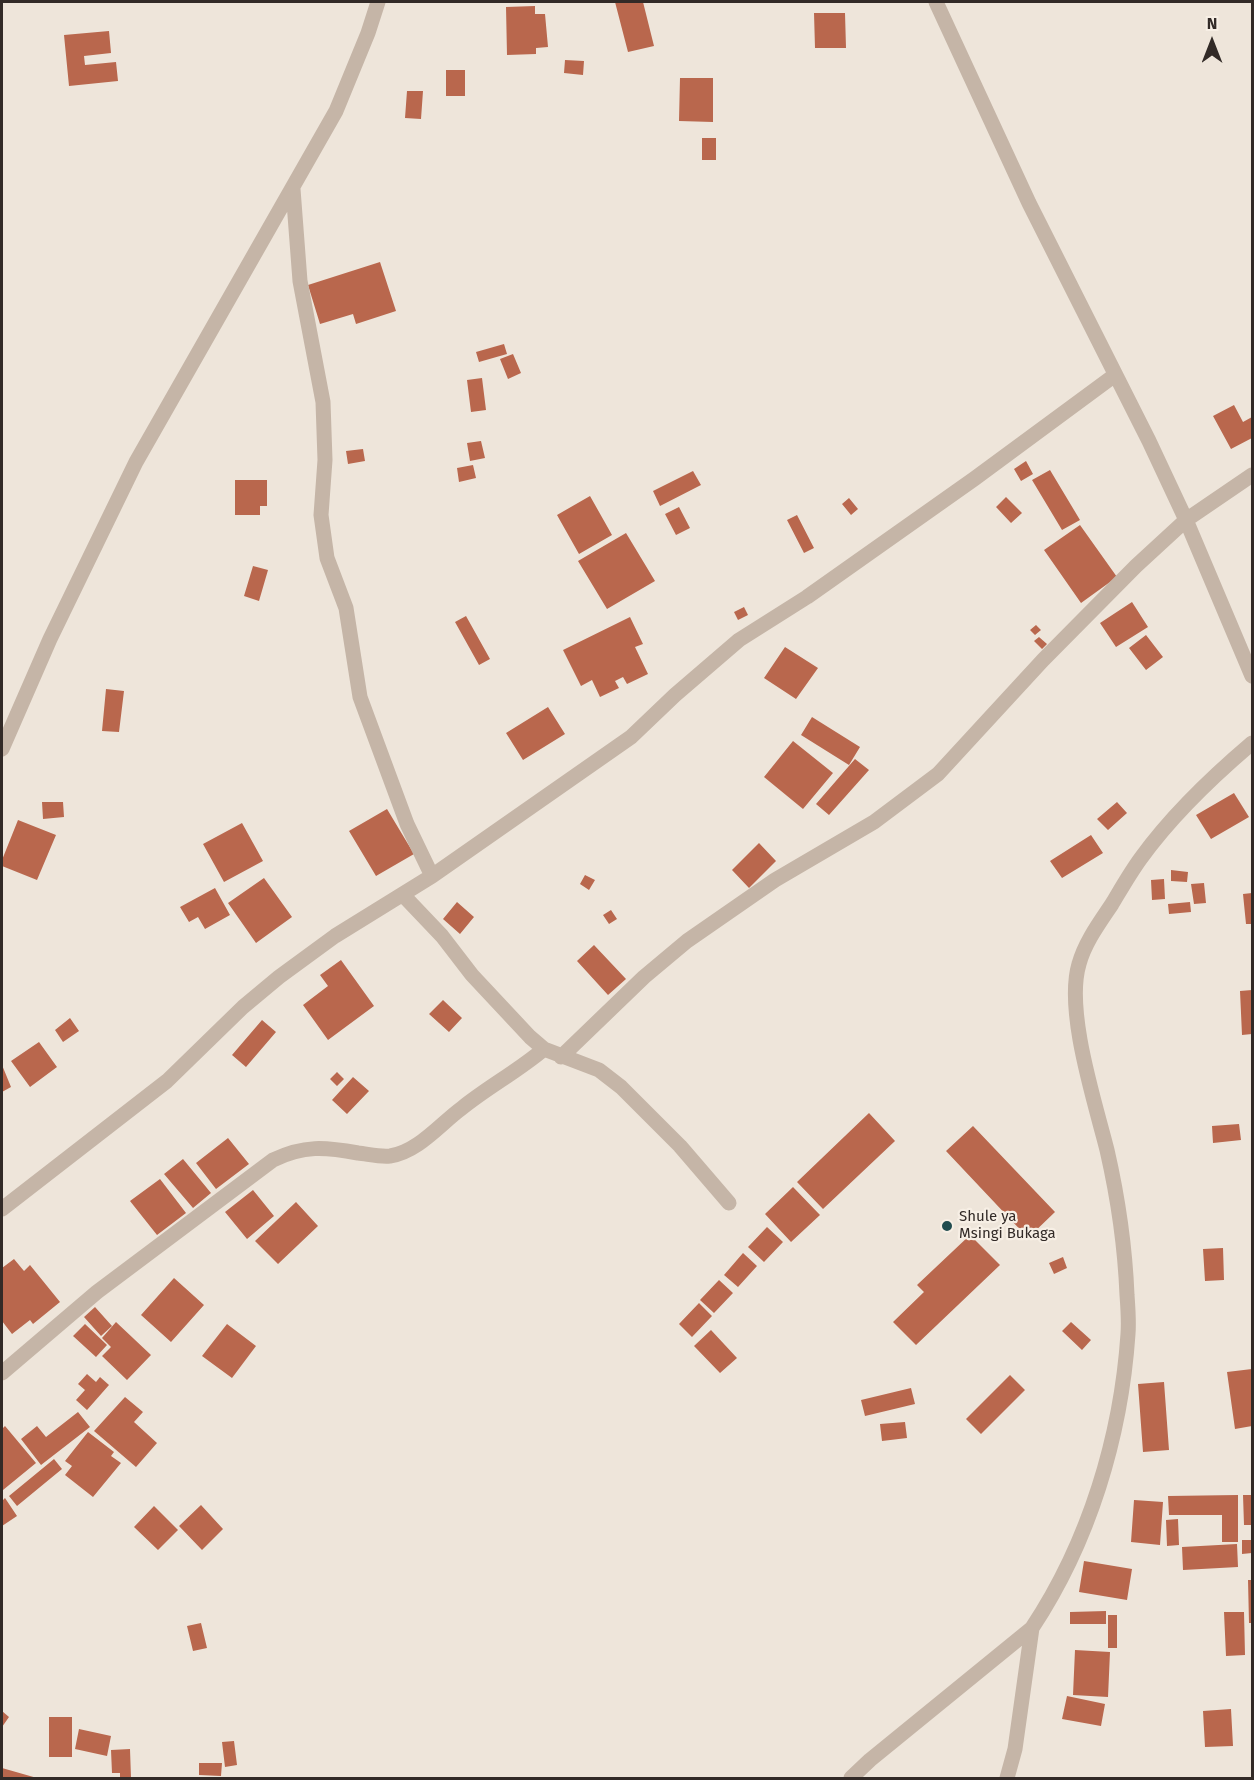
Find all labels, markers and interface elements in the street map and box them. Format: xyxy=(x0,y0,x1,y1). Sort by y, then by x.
north arrow xyxy=(1182,12,1242,72)
text: N xyxy=(1207,14,1217,33)
place label: Shule ya Msingi Bukaga xyxy=(959,1208,1056,1243)
marker: Shule ya Msingi Bukaga xyxy=(940,1219,954,1233)

